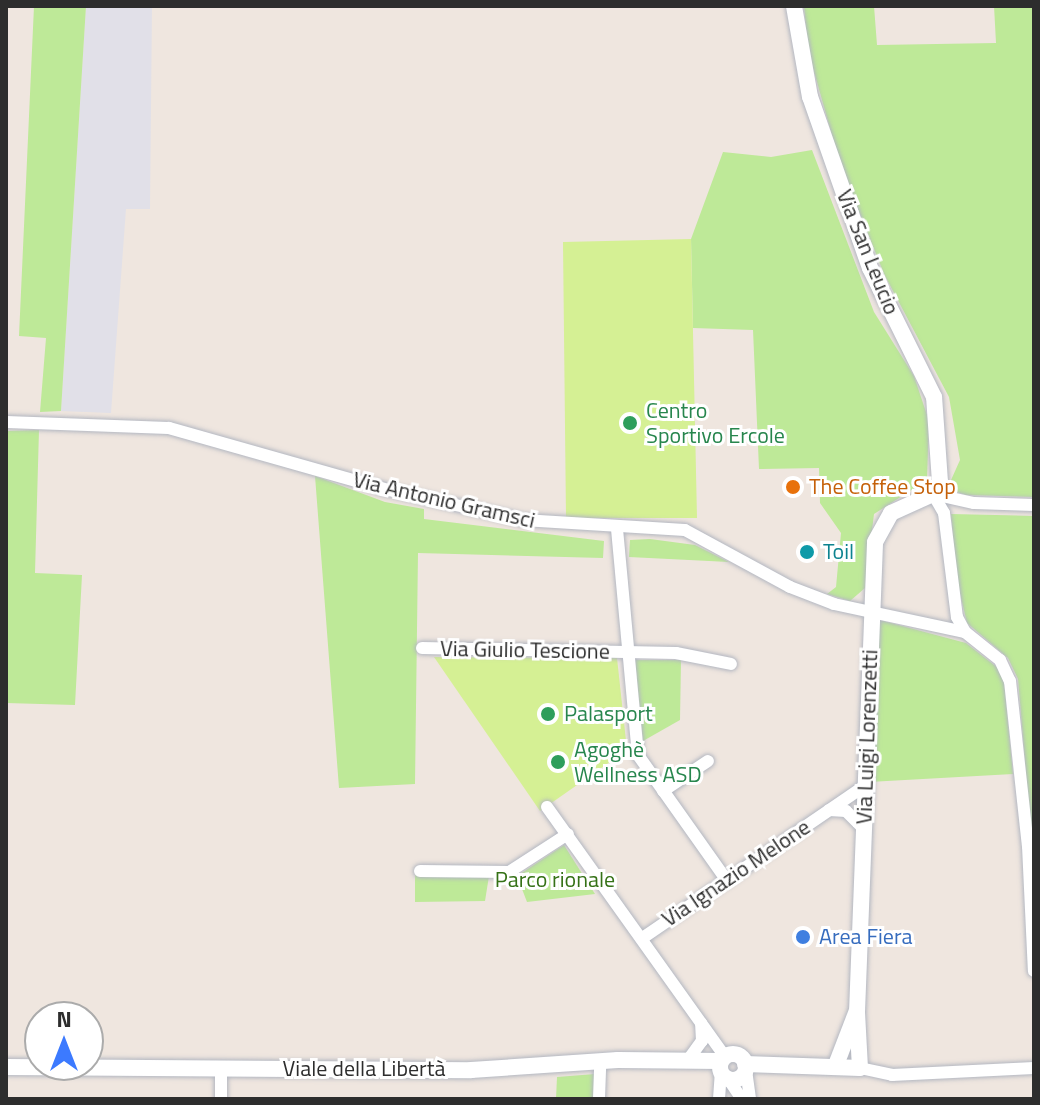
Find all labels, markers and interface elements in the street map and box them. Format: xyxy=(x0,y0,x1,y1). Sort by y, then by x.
street label: Via San Leucio xyxy=(831,186,905,318)
place label: Centro Sportivo Ercole xyxy=(646,397,785,448)
marker: Centro Sportivo Ercole xyxy=(621,414,639,432)
street label: Via Antonio Gramsci xyxy=(350,466,538,534)
place label: The Coffee Stop xyxy=(809,474,956,500)
marker: The Coffee Stop xyxy=(784,478,802,496)
place label: Toil xyxy=(823,539,854,565)
marker: Toil xyxy=(798,543,816,561)
street label: Via Giulio Tescione xyxy=(440,635,610,665)
street label: Via Luigi Lorenzetti xyxy=(851,649,883,825)
place label: Palasport xyxy=(564,701,653,727)
marker: Palasport xyxy=(539,705,557,723)
place label: Agoghè Wellness ASD xyxy=(574,736,702,788)
marker: Agoghè Wellness ASD xyxy=(549,753,567,771)
street label: Via Ignazio Melone xyxy=(657,814,815,932)
park label: Parco rionale xyxy=(495,867,615,893)
place label: Area Fiera xyxy=(819,924,913,950)
marker: Area Fiera xyxy=(794,928,812,946)
north arrow xyxy=(24,1001,104,1081)
text: N xyxy=(56,1002,72,1036)
street label: Viale della Libertà xyxy=(283,1056,445,1082)

